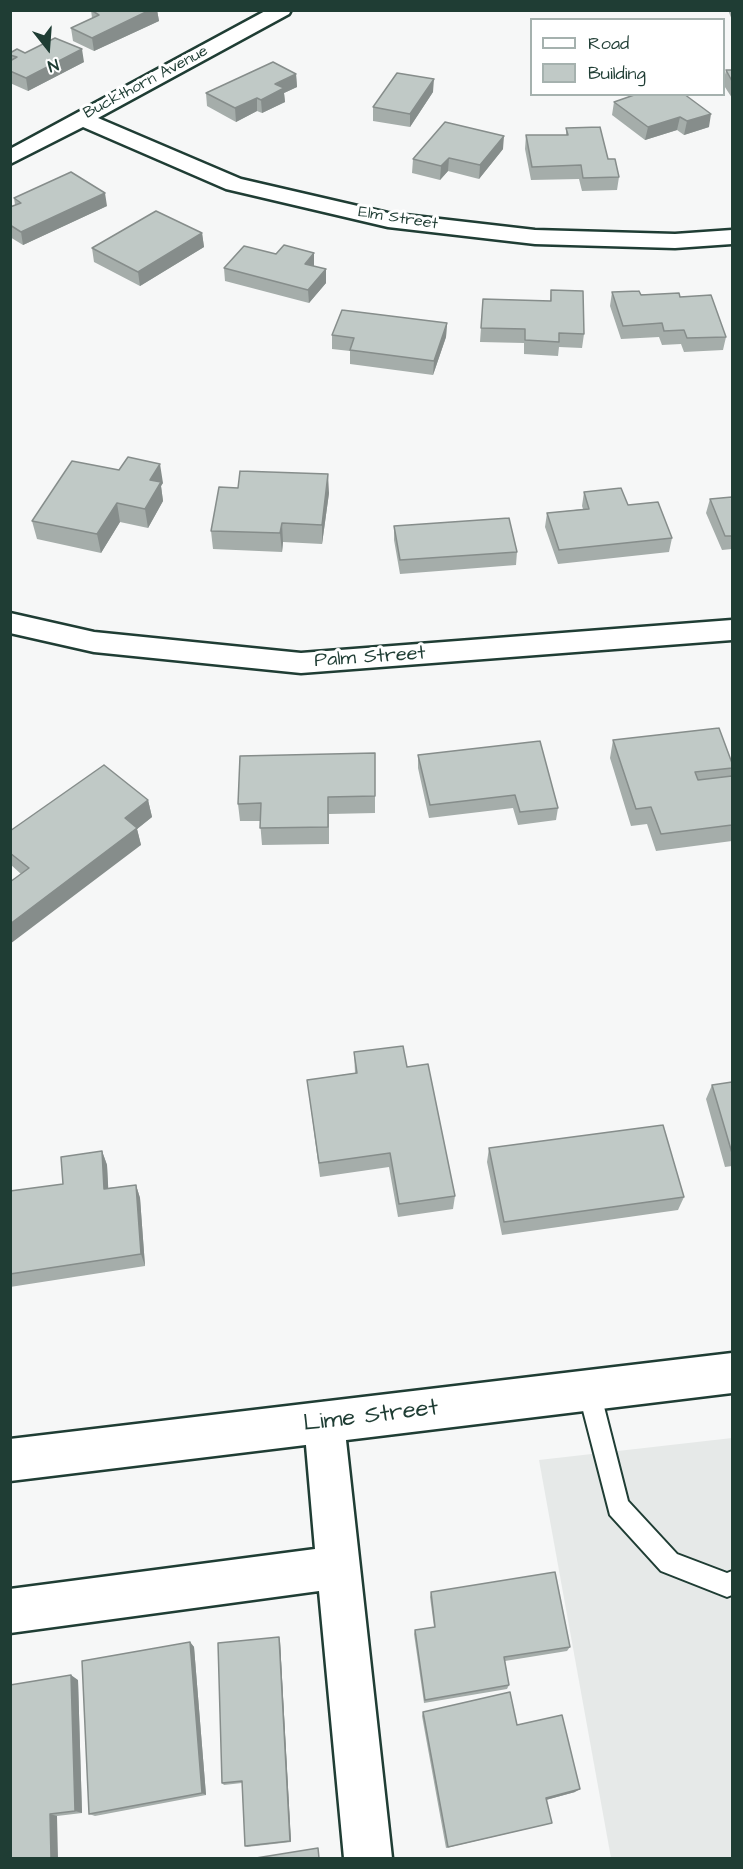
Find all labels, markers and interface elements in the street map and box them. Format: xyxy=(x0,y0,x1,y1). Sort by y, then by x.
north arrow xyxy=(18,18,78,78)
legend xyxy=(530,18,725,96)
text: Road xyxy=(588,31,629,56)
street label: Buckthorn Avenue xyxy=(81,42,211,124)
text: N xyxy=(45,53,61,77)
text: Building xyxy=(588,61,646,86)
street label: Elm Street xyxy=(357,203,439,235)
street label: Palm Street xyxy=(314,642,426,674)
street label: Lime Street xyxy=(302,1394,440,1440)

